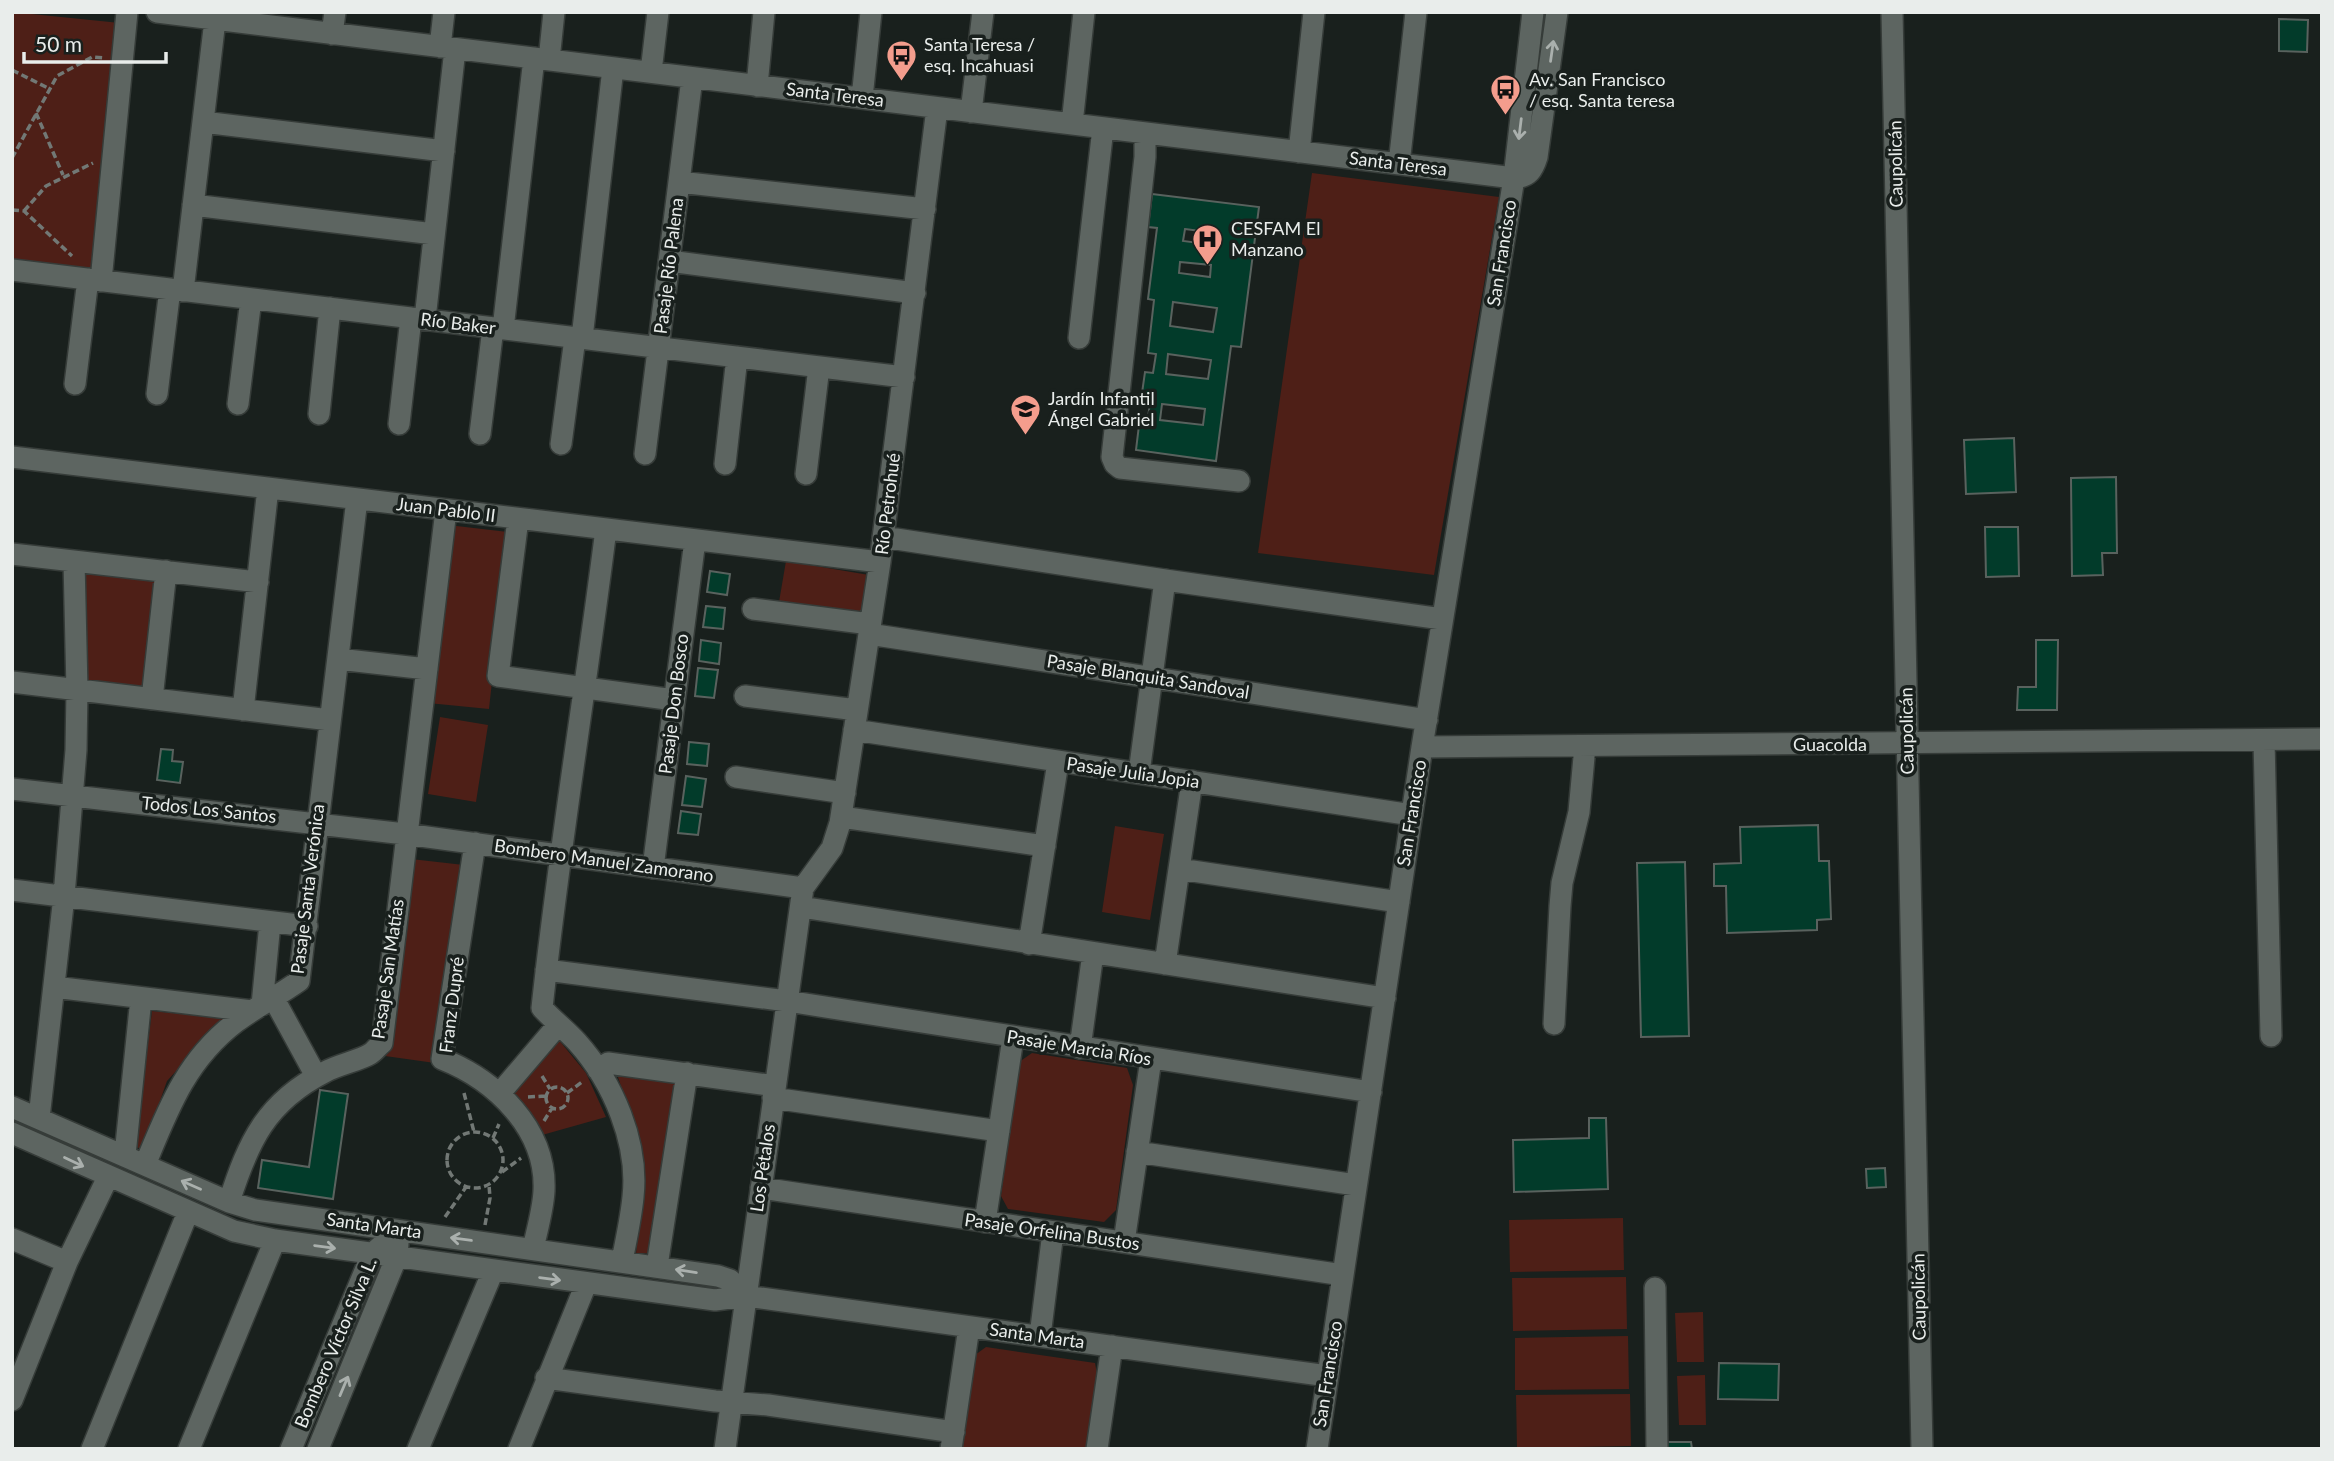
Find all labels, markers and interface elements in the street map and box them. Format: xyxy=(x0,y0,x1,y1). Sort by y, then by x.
scale bar xyxy=(24,21,166,65)
text: 50 m xyxy=(35,31,82,56)
place label: Santa Teresa / esq. Incahuasi xyxy=(924,33,1035,76)
bus stop icon: Santa Teresa / esq. Incahuasi xyxy=(884,38,918,82)
one-way arrow xyxy=(1545,40,1558,63)
place label: Av. San Francisco / esq. Santa teresa xyxy=(1529,68,1675,111)
bus stop icon: Av. San Francisco / esq. Santa teresa xyxy=(1489,73,1523,117)
street label: Santa Teresa xyxy=(785,77,885,111)
one-way arrow xyxy=(1513,117,1526,140)
street label: Caupolicán xyxy=(1883,120,1907,208)
street label: Santa Teresa xyxy=(1348,146,1448,180)
street label: Pasaje Río Palena xyxy=(649,196,687,335)
street label: San Francisco xyxy=(1482,198,1520,308)
place label: CESFAM El Manzano xyxy=(1231,217,1320,260)
hospital icon: CESFAM El Manzano xyxy=(1191,222,1225,266)
street label: Río Baker xyxy=(419,307,497,339)
place label: Jardín Infantil Ángel Gabriel xyxy=(1048,387,1155,430)
school or university icon: Jardín Infantil Ángel Gabriel xyxy=(1008,392,1042,436)
street label: Río Petrohué xyxy=(870,452,904,556)
street label: Juan Pablo II xyxy=(395,492,497,526)
street label: Pasaje Don Bosco xyxy=(653,632,693,775)
street label: Pasaje Blanquita Sandoval xyxy=(1045,649,1251,703)
street label: Caupolicán xyxy=(1894,687,1918,775)
street label: Guacolda xyxy=(1793,733,1867,755)
street label: Pasaje Julia Jopia xyxy=(1065,752,1201,792)
street label: San Francisco xyxy=(1392,758,1430,868)
street label: Todos Los Santos xyxy=(141,791,278,827)
street label: Pasaje Santa Verónica xyxy=(286,803,328,975)
street label: Bombero Manuel Zamorano xyxy=(493,834,715,886)
street label: Pasaje San Matías xyxy=(366,897,408,1040)
street label: Franz Dupré xyxy=(434,955,468,1054)
street label: Pasaje Marcia Ríos xyxy=(1005,1025,1153,1069)
street label: Los Pétalos xyxy=(745,1122,779,1213)
one-way arrow xyxy=(63,1156,84,1169)
one-way arrow xyxy=(181,1178,202,1191)
street label: Santa Marta xyxy=(325,1207,423,1243)
street label: Pasaje Orfelina Bustos xyxy=(963,1208,1141,1254)
one-way arrow xyxy=(450,1232,473,1245)
one-way arrow xyxy=(313,1241,336,1254)
street label: Caupolicán xyxy=(1906,1253,1930,1341)
street label: Bombero Víctor Silva L. xyxy=(289,1254,381,1431)
one-way arrow xyxy=(675,1264,698,1277)
one-way arrow xyxy=(538,1273,561,1286)
street label: Santa Marta xyxy=(988,1317,1086,1353)
street label: San Francisco xyxy=(1308,1319,1346,1429)
one-way arrow xyxy=(338,1375,351,1397)

